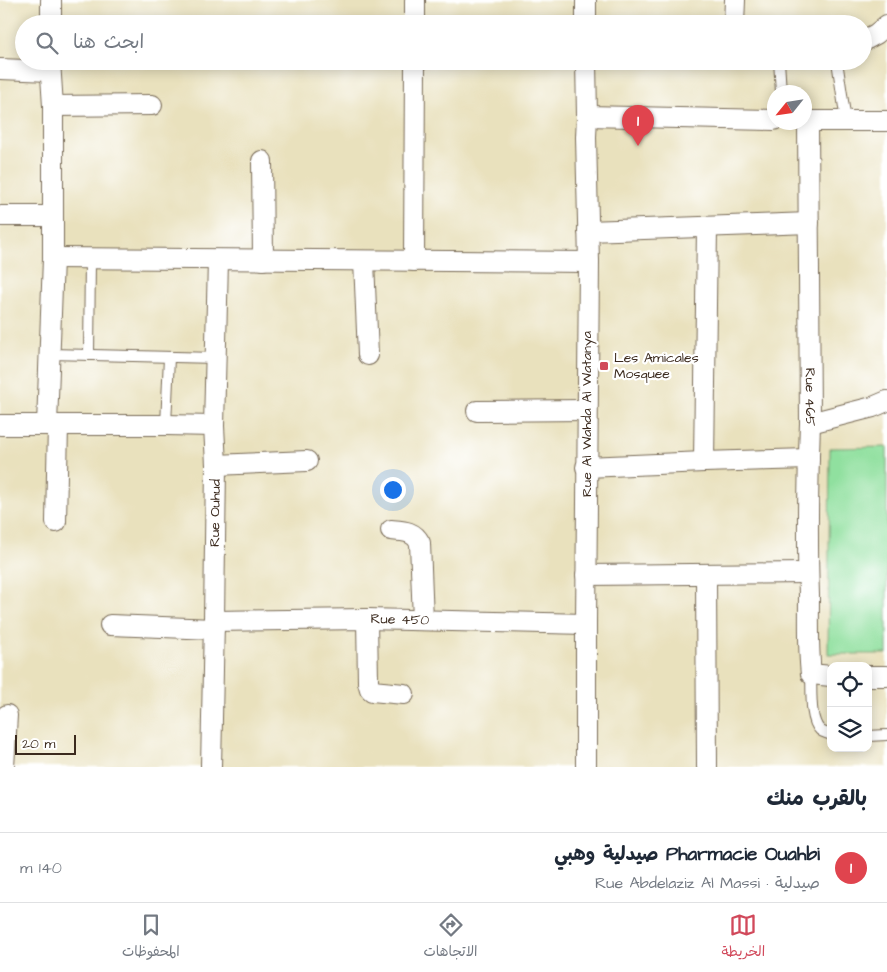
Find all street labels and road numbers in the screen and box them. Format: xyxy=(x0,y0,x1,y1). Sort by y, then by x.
street label: Rue Al Wahda Al Watanya xyxy=(577,331,597,497)
street label: Rue 465 xyxy=(800,368,820,426)
street label: Rue Ouhud xyxy=(205,479,226,547)
street label: Rue 450 xyxy=(370,609,430,630)

